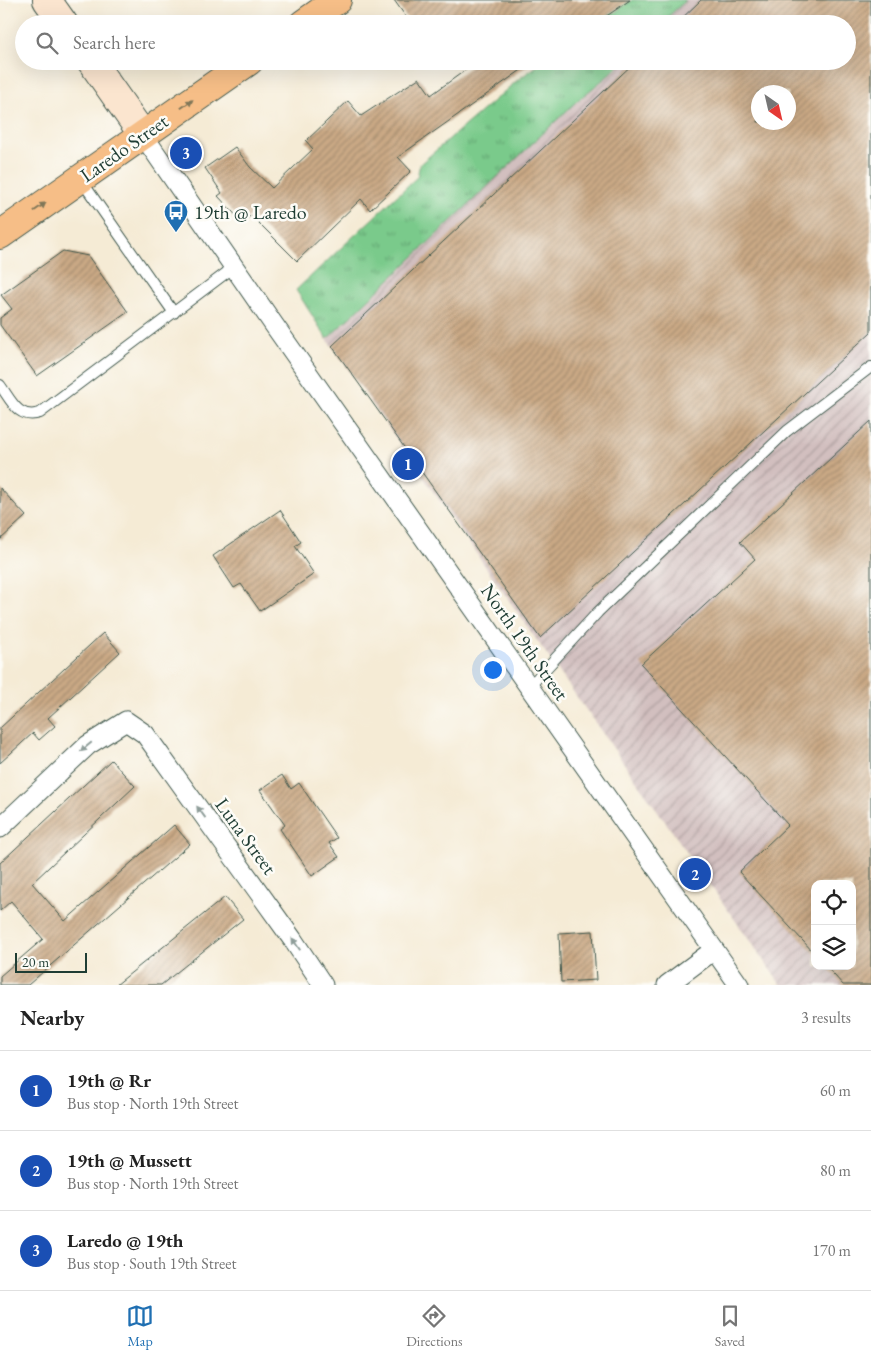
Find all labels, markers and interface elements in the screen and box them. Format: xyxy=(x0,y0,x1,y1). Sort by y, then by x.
search box xyxy=(15,15,856,70)
icon: search xyxy=(33,29,61,57)
text: Search here xyxy=(73,30,155,55)
north arrow xyxy=(751,85,796,130)
one-way arrow xyxy=(180,99,194,109)
street label: Laredo Street xyxy=(75,108,174,188)
pin: 3 xyxy=(170,134,202,172)
bus stop icon: 19th @ Laredo xyxy=(163,199,189,233)
place label: 19th @ Laredo xyxy=(194,199,307,225)
one-way arrow xyxy=(33,202,47,212)
pin: 1 xyxy=(392,445,424,483)
street label: North 19th Street xyxy=(475,579,575,706)
your location xyxy=(480,657,506,683)
one-way arrow xyxy=(79,742,92,753)
street label: Luna Street xyxy=(209,792,283,880)
one-way arrow xyxy=(196,805,206,819)
pin: 2 xyxy=(679,855,711,893)
map controls xyxy=(811,880,856,970)
button: locate xyxy=(811,880,856,925)
button: layers xyxy=(811,925,856,970)
one-way arrow xyxy=(291,938,301,951)
scale bar xyxy=(15,950,88,973)
text: 20 m xyxy=(22,953,49,971)
text: Nearby xyxy=(20,1004,84,1031)
text: 3 results xyxy=(801,1007,851,1028)
text: 19th @ Rr xyxy=(67,1068,151,1093)
text: 1 xyxy=(32,1080,40,1101)
text: 60 m xyxy=(820,1080,851,1101)
text: Bus stop · North 19th Street xyxy=(67,1093,239,1114)
text: 19th @ Mussett xyxy=(67,1148,192,1173)
text: 2 xyxy=(32,1160,40,1181)
text: 80 m xyxy=(820,1160,851,1181)
text: Bus stop · North 19th Street xyxy=(67,1173,239,1194)
text: Laredo @ 19th xyxy=(67,1228,183,1253)
text: 3 xyxy=(32,1240,40,1261)
text: 170 m xyxy=(812,1240,851,1261)
text: Bus stop · South 19th Street xyxy=(67,1253,236,1274)
tab: Map xyxy=(126,1302,154,1350)
tab: Directions xyxy=(406,1302,463,1350)
tab: Saved xyxy=(715,1302,745,1350)

